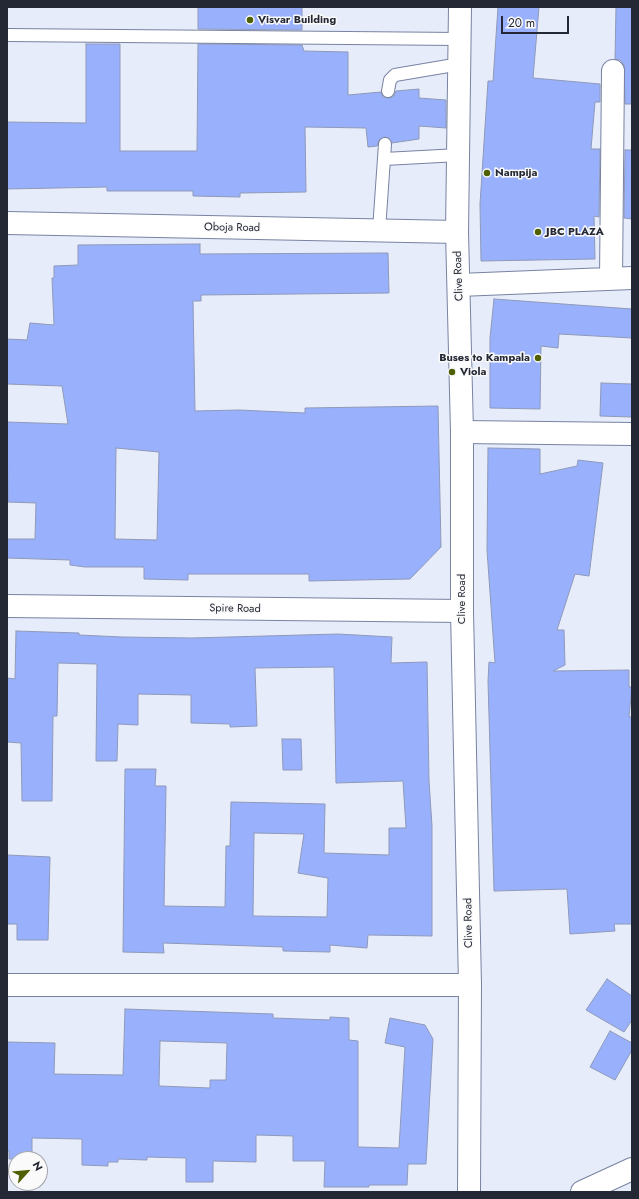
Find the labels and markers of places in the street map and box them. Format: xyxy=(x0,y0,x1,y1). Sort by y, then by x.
place label: Visvar Building xyxy=(258,13,336,27)
marker: Visvar Building xyxy=(245,15,255,25)
place label: Nampija xyxy=(495,166,537,180)
marker: Nampija xyxy=(482,168,492,178)
place label: JBC PLAZA xyxy=(546,225,604,239)
marker: JBC PLAZA xyxy=(533,227,543,237)
place label: Buses to Kampala xyxy=(439,351,530,365)
marker: Buses to Kampala xyxy=(533,353,543,363)
place label: Viola xyxy=(460,365,487,379)
marker: Viola xyxy=(447,367,457,377)

